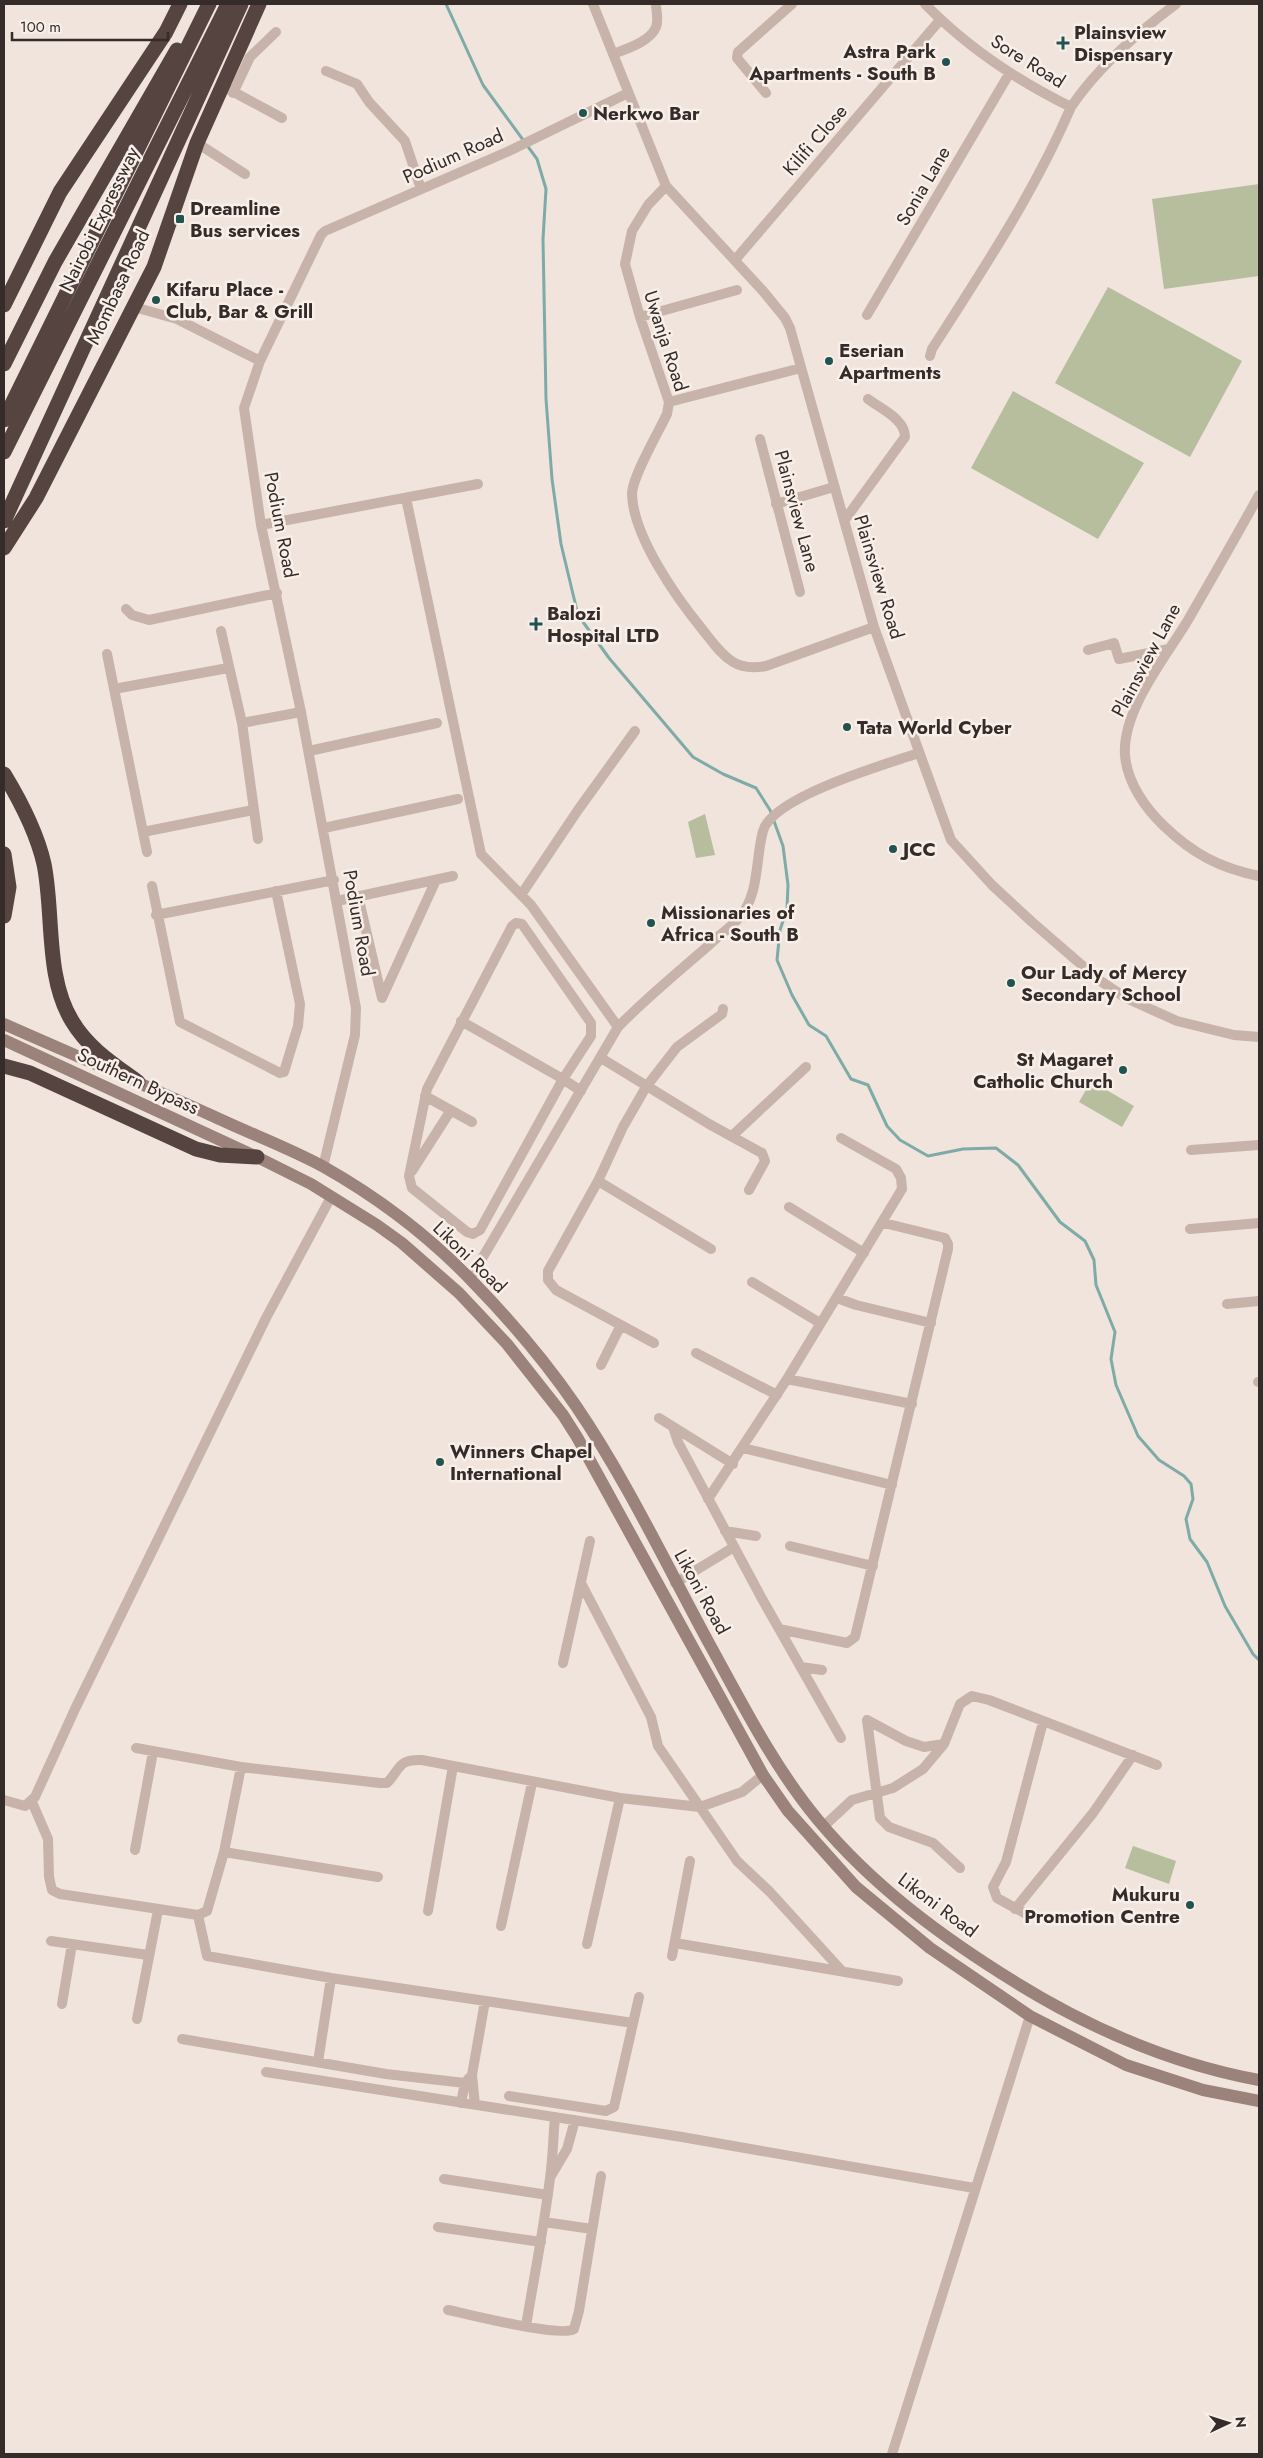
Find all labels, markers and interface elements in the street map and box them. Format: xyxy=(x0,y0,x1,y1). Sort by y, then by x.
scale bar xyxy=(12,10,169,42)
text: 100 m xyxy=(20,16,61,38)
place label: Plainsview Dispensary xyxy=(1074,19,1174,68)
street label: Sore Road xyxy=(985,27,1071,95)
marker: Plainsview Dispensary xyxy=(1056,36,1070,50)
place label: Astra Park Apartments - South B xyxy=(748,38,936,87)
marker: Astra Park Apartments - South B xyxy=(940,56,952,68)
street label: Kilifi Close xyxy=(777,98,854,181)
place label: Nerkwo Bar xyxy=(593,100,700,127)
marker: Nerkwo Bar xyxy=(577,107,589,119)
street label: Podium Road xyxy=(398,122,508,190)
street label: Sonia Lane xyxy=(889,141,957,231)
street label: Nairobi Expressway xyxy=(52,142,146,296)
place label: Dreamline Bus services xyxy=(190,195,300,244)
marker: Dreamline Bus services xyxy=(174,213,186,225)
street label: Mombasa Road xyxy=(80,225,156,349)
place label: Kifaru Place - Club, Bar & Grill xyxy=(166,276,313,325)
street label: Uwanja Road xyxy=(637,287,695,395)
marker: Kifaru Place - Club, Bar & Grill xyxy=(150,294,162,306)
place label: Eserian Apartments xyxy=(838,337,941,386)
marker: Eserian Apartments xyxy=(823,355,835,367)
street label: Plainsview Lane xyxy=(768,447,826,575)
street label: Podium Road xyxy=(257,470,305,580)
street label: Plainsview Road xyxy=(847,511,911,643)
street label: Plainsview Lane xyxy=(1105,598,1187,722)
place label: Balozi Hospital LTD xyxy=(547,600,659,649)
marker: Balozi Hospital LTD xyxy=(529,617,543,631)
place label: Tata World Cyber xyxy=(857,714,1012,741)
marker: Tata World Cyber xyxy=(841,721,853,733)
place label: JCC xyxy=(899,836,936,863)
marker: JCC xyxy=(887,843,899,855)
street label: Podium Road xyxy=(336,868,382,978)
place label: Missionaries of Africa - South B xyxy=(660,899,799,948)
marker: Missionaries of Africa - South B xyxy=(645,917,657,929)
place label: Our Lady of Mercy Secondary School xyxy=(1021,959,1188,1008)
marker: Our Lady of Mercy Secondary School xyxy=(1005,977,1017,989)
street label: Southern Bypass xyxy=(73,1041,204,1121)
place label: St Magaret Catholic Church xyxy=(973,1046,1113,1095)
marker: St Magaret Catholic Church xyxy=(1117,1064,1129,1076)
street label: Likoni Road xyxy=(427,1215,513,1299)
place label: Winners Chapel International xyxy=(450,1438,593,1487)
marker: Winners Chapel International xyxy=(434,1456,446,1468)
street label: Likoni Road xyxy=(668,1545,736,1639)
street label: Likoni Road xyxy=(893,1866,983,1944)
place label: Mukuru Promotion Centre xyxy=(1024,1881,1180,1930)
marker: Mukuru Promotion Centre xyxy=(1184,1899,1196,1911)
north arrow xyxy=(1203,2398,1253,2448)
text: N xyxy=(1231,2416,1251,2428)

